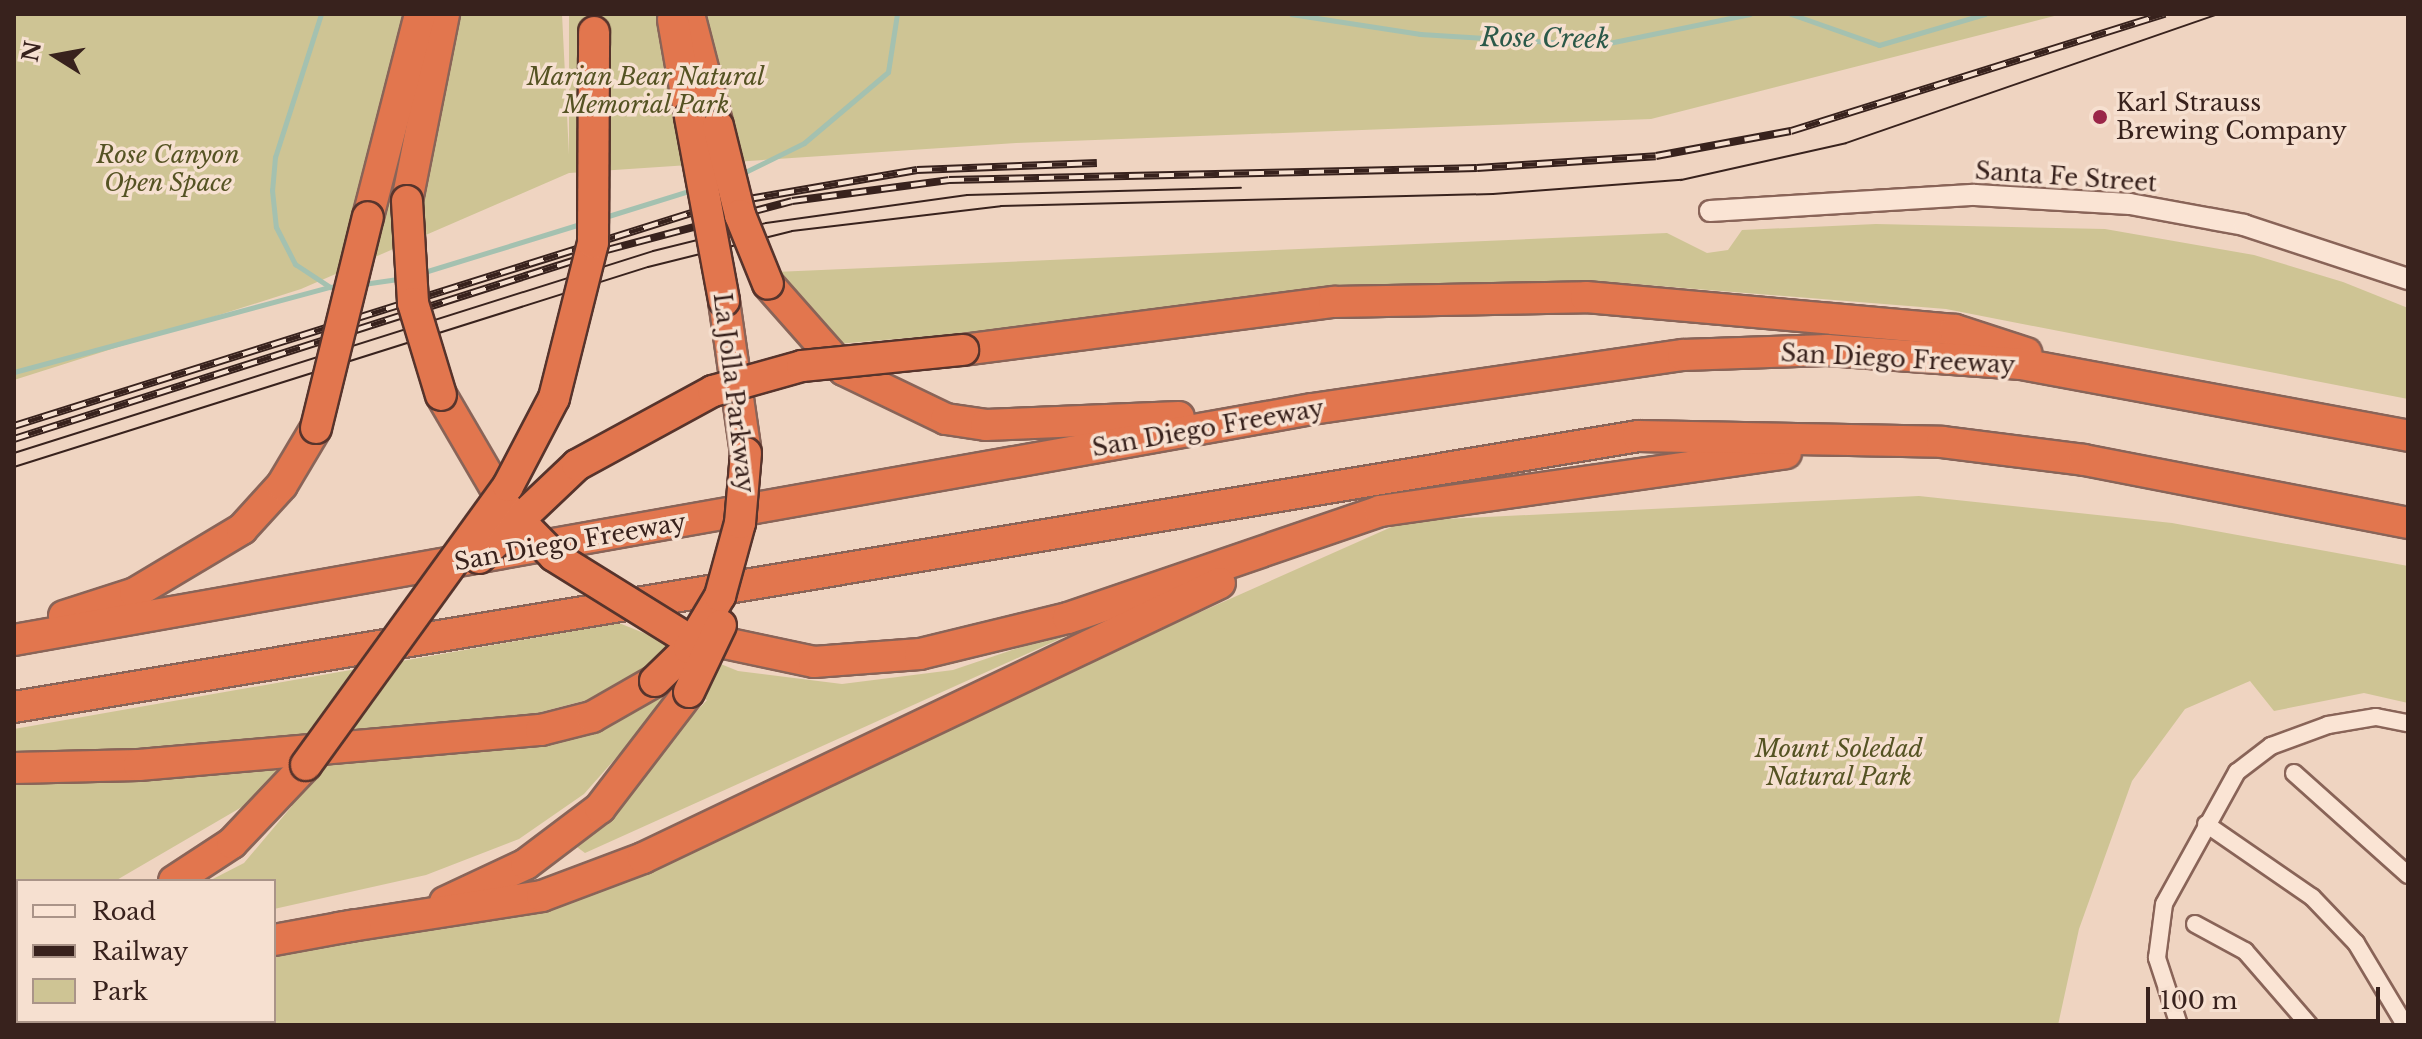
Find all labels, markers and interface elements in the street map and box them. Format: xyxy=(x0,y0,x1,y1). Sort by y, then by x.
north arrow xyxy=(16,16,96,96)
water label: Rose Creek xyxy=(1480,22,1610,56)
text: N xyxy=(17,39,47,64)
park label: Marian Bear Natural Memorial Park xyxy=(526,63,766,119)
place label: Karl Strauss Brewing Company xyxy=(2116,89,2347,145)
marker: Karl Strauss Brewing Company xyxy=(2091,108,2109,126)
park label: Rose Canyon Open Space xyxy=(97,141,239,197)
street label: Santa Fe Street xyxy=(1974,156,2158,198)
street label: La Jolla Parkway xyxy=(707,291,761,495)
street label: San Diego Freeway xyxy=(1780,338,2016,380)
street label: San Diego Freeway xyxy=(1090,393,1326,463)
street label: San Diego Freeway xyxy=(452,507,688,577)
park label: Mount Soledad Natural Park xyxy=(1755,735,1923,791)
legend xyxy=(16,879,276,1023)
text: Road xyxy=(92,897,156,926)
text: Railway xyxy=(92,937,188,966)
scale bar xyxy=(2150,971,2384,1021)
text: Park xyxy=(92,977,148,1006)
text: 100 m xyxy=(2160,986,2238,1015)

